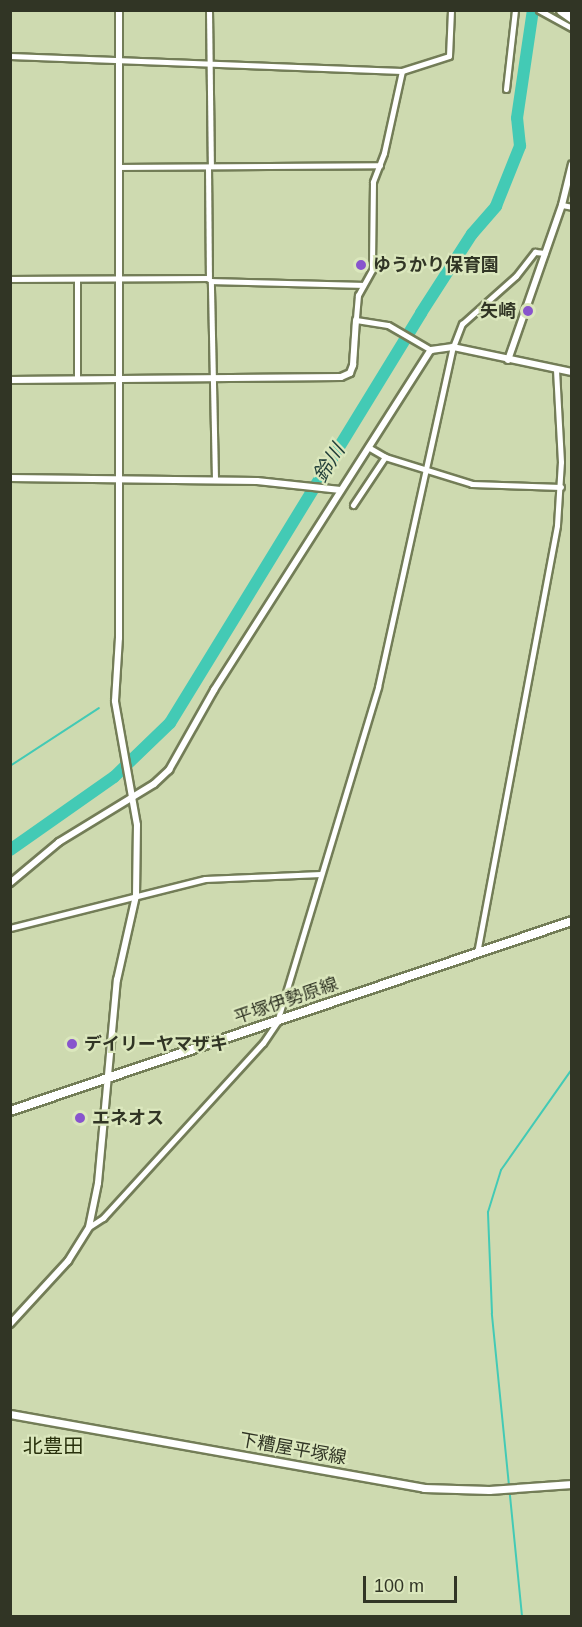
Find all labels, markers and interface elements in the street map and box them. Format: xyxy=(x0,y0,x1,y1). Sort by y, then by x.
place label: ゆうかり保育園 xyxy=(373,254,499,276)
marker: ゆうかり保育園 xyxy=(354,258,368,272)
place label: 矢崎 xyxy=(480,300,516,322)
marker: 矢崎 xyxy=(521,304,535,318)
water label: 鈴川 xyxy=(308,440,350,486)
street label: 平塚伊勢原線 xyxy=(231,973,341,1029)
place label: デイリーヤマザキ xyxy=(84,1033,228,1055)
marker: デイリーヤマザキ xyxy=(65,1037,79,1051)
place label: エネオス xyxy=(92,1107,164,1129)
marker: エネオス xyxy=(73,1111,87,1125)
street label: 下糟屋平塚線 xyxy=(238,1429,348,1469)
district label: 北豊田 xyxy=(23,1434,83,1458)
scale bar xyxy=(366,1564,460,1602)
text: 100 m xyxy=(374,1576,424,1596)

